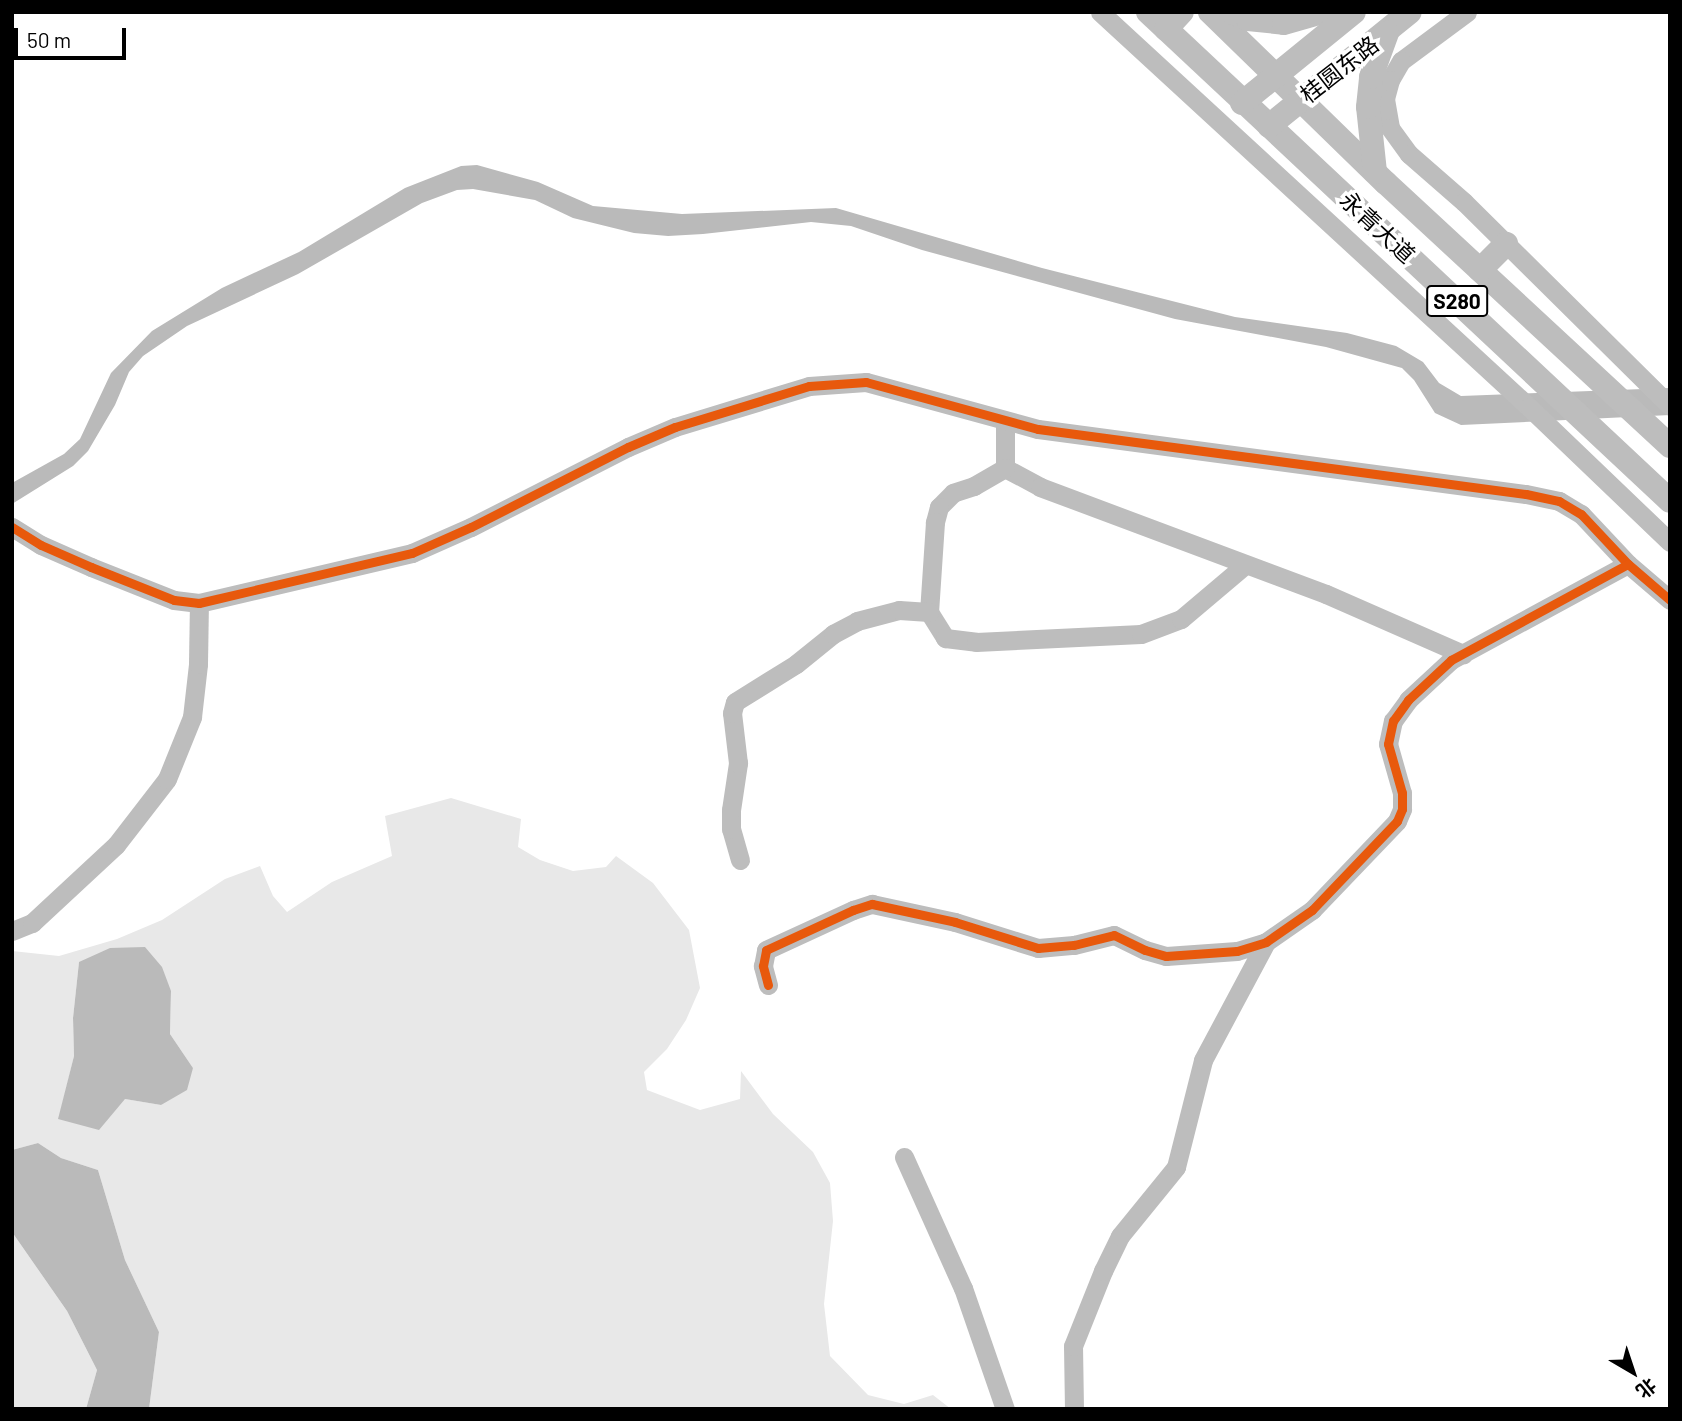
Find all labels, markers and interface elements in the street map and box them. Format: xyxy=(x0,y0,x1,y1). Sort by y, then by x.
scale bar xyxy=(18,14,130,58)
text: 50 m xyxy=(27,27,71,52)
street label: 桂圆东路 xyxy=(1294,30,1384,108)
street label: 永青大道 xyxy=(1335,186,1421,268)
road number: S280 xyxy=(1426,284,1488,318)
north arrow xyxy=(1598,1337,1668,1407)
text: 北 xyxy=(1632,1374,1661,1404)

